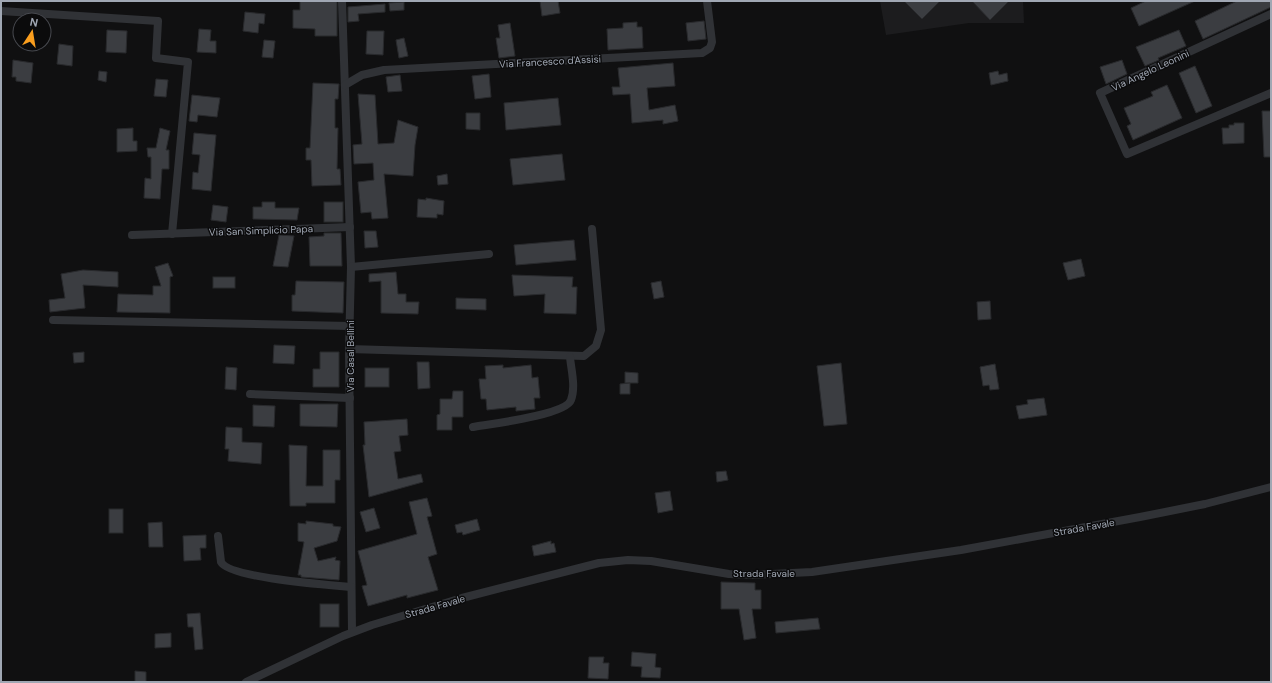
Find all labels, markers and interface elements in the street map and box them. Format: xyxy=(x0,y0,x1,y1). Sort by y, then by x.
north arrow xyxy=(12,12,52,52)
text: N xyxy=(29,15,39,30)
street label: Via Angelo Leonini xyxy=(1109,47,1191,94)
street label: Via Francesco d'Assisi xyxy=(499,52,601,71)
street label: Via San Simplicio Papa xyxy=(209,222,313,239)
street label: Via Casal Bellini xyxy=(344,320,357,392)
street label: Strada Favale xyxy=(1052,516,1116,539)
street label: Strada Favale xyxy=(733,567,795,580)
street label: Strada Favale xyxy=(404,592,467,621)

